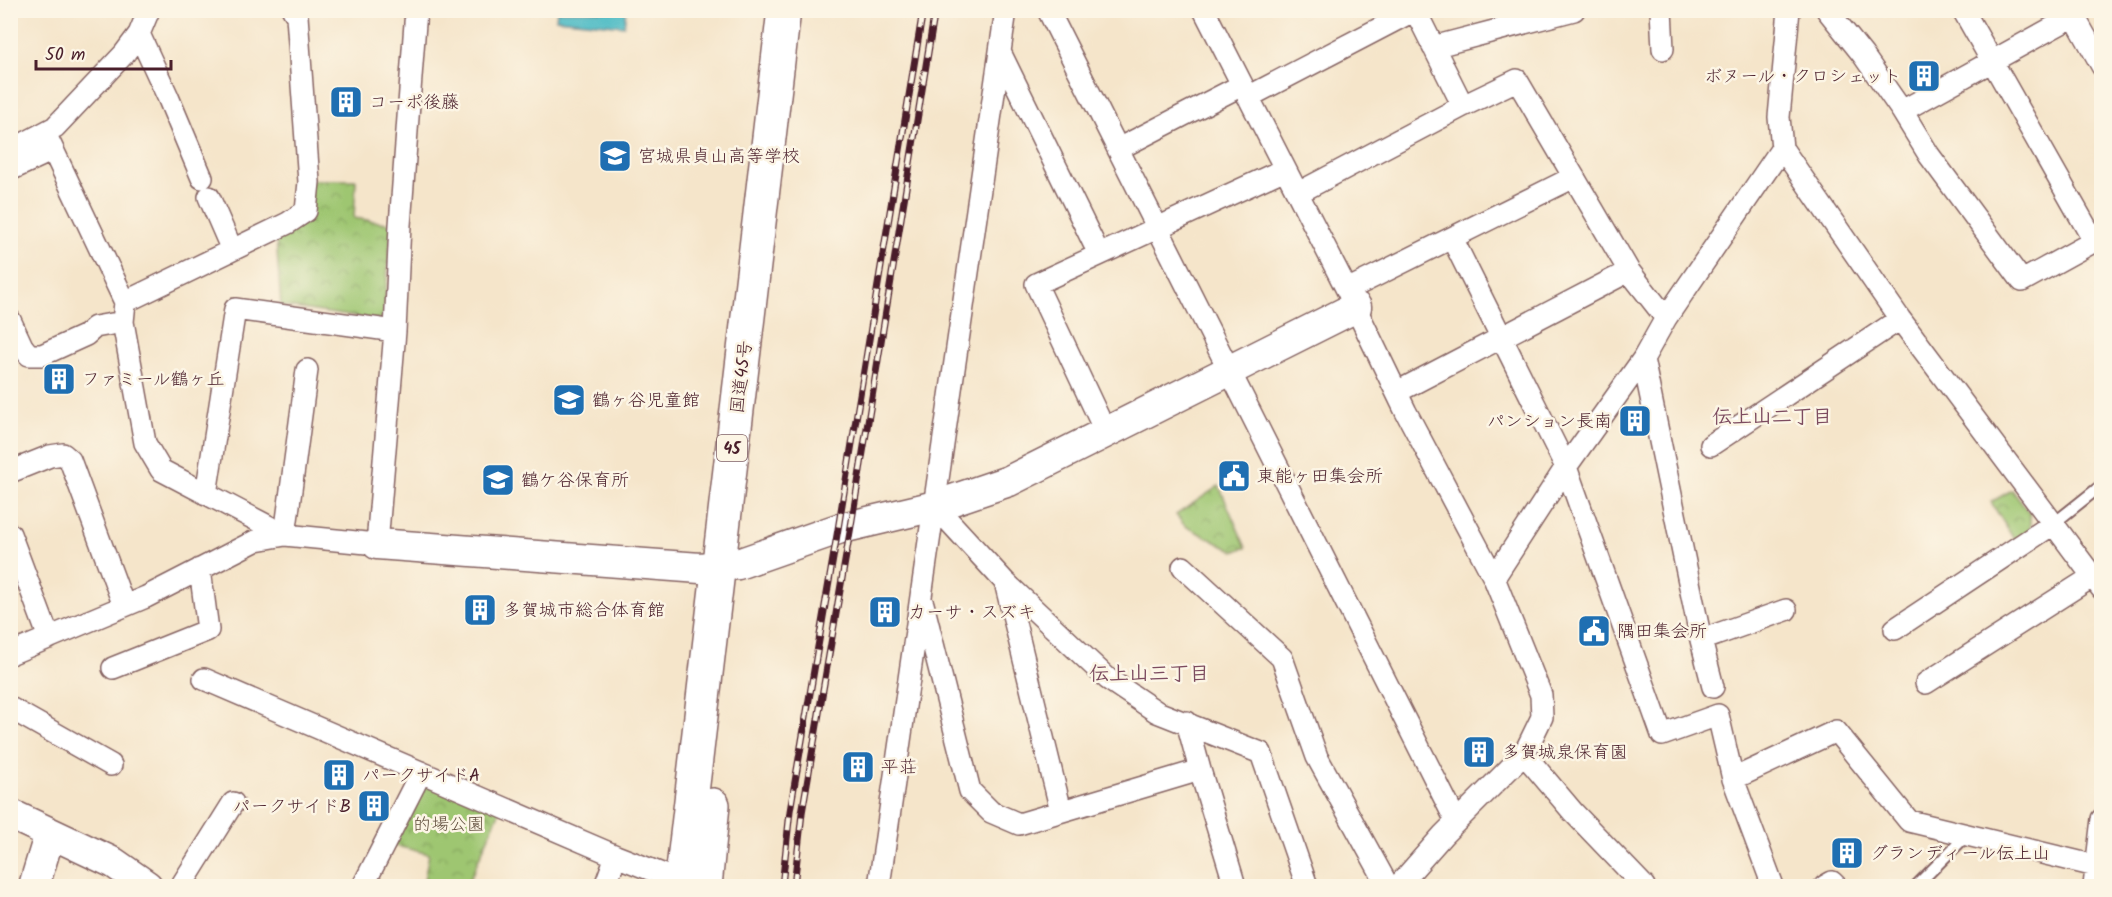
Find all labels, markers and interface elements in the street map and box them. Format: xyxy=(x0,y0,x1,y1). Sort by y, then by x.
scale bar xyxy=(36,33,171,71)
text: 50 m xyxy=(45,41,85,70)
building icon: ボヌール・クロシェット xyxy=(1906,58,1942,94)
place label: ボヌール・クロシェット xyxy=(1704,63,1901,92)
building icon: コーポ後藤 xyxy=(328,84,364,120)
place label: コーポ後藤 xyxy=(369,89,459,118)
school or university icon: 宮城県貞山高等学校 xyxy=(597,138,633,174)
place label: 宮城県貞山高等学校 xyxy=(638,143,800,172)
street label: 国道45号 xyxy=(724,339,761,415)
building icon: ファミール鶴ヶ丘 xyxy=(41,361,77,397)
place label: ファミール鶴ヶ丘 xyxy=(82,366,225,395)
school or university icon: 鶴ヶ谷児童館 xyxy=(551,382,587,418)
place label: 鶴ヶ谷児童館 xyxy=(592,387,700,416)
district label: 伝上山二丁目 xyxy=(1712,402,1832,434)
building icon: パンション長南 xyxy=(1617,403,1653,439)
place label: パンション長南 xyxy=(1487,408,1612,437)
road number: 45 xyxy=(717,435,747,461)
public building icon: 東能ヶ田集会所 xyxy=(1216,458,1252,494)
school or university icon: 鶴ケ谷保育所 xyxy=(480,462,516,498)
place label: 東能ヶ田集会所 xyxy=(1257,463,1383,492)
place label: 鶴ケ谷保育所 xyxy=(521,467,629,496)
building icon: 多賀城市総合体育館 xyxy=(462,592,498,628)
building icon: カーサ・スズキ xyxy=(867,594,903,630)
place label: 多賀城市総合体育館 xyxy=(503,597,665,626)
place label: カーサ・スズキ xyxy=(908,599,1035,628)
public building icon: 隅田集会所 xyxy=(1576,613,1612,649)
place label: 隅田集会所 xyxy=(1617,618,1707,647)
district label: 伝上山三丁目 xyxy=(1089,659,1209,691)
building icon: 多賀城泉保育園 xyxy=(1461,734,1497,770)
place label: 多賀城泉保育園 xyxy=(1502,739,1628,768)
building icon: 平荘 xyxy=(840,749,876,785)
place label: 平荘 xyxy=(881,754,917,783)
building icon: パークサイドA xyxy=(321,757,357,793)
place label: パークサイドA xyxy=(362,762,480,791)
building icon: パークサイドB xyxy=(356,788,392,824)
place label: パークサイドB xyxy=(233,793,351,822)
park label: 的場公園 xyxy=(413,811,485,840)
building icon: グランディール伝上山 xyxy=(1829,835,1865,871)
place label: グランディール伝上山 xyxy=(1870,840,2050,869)

